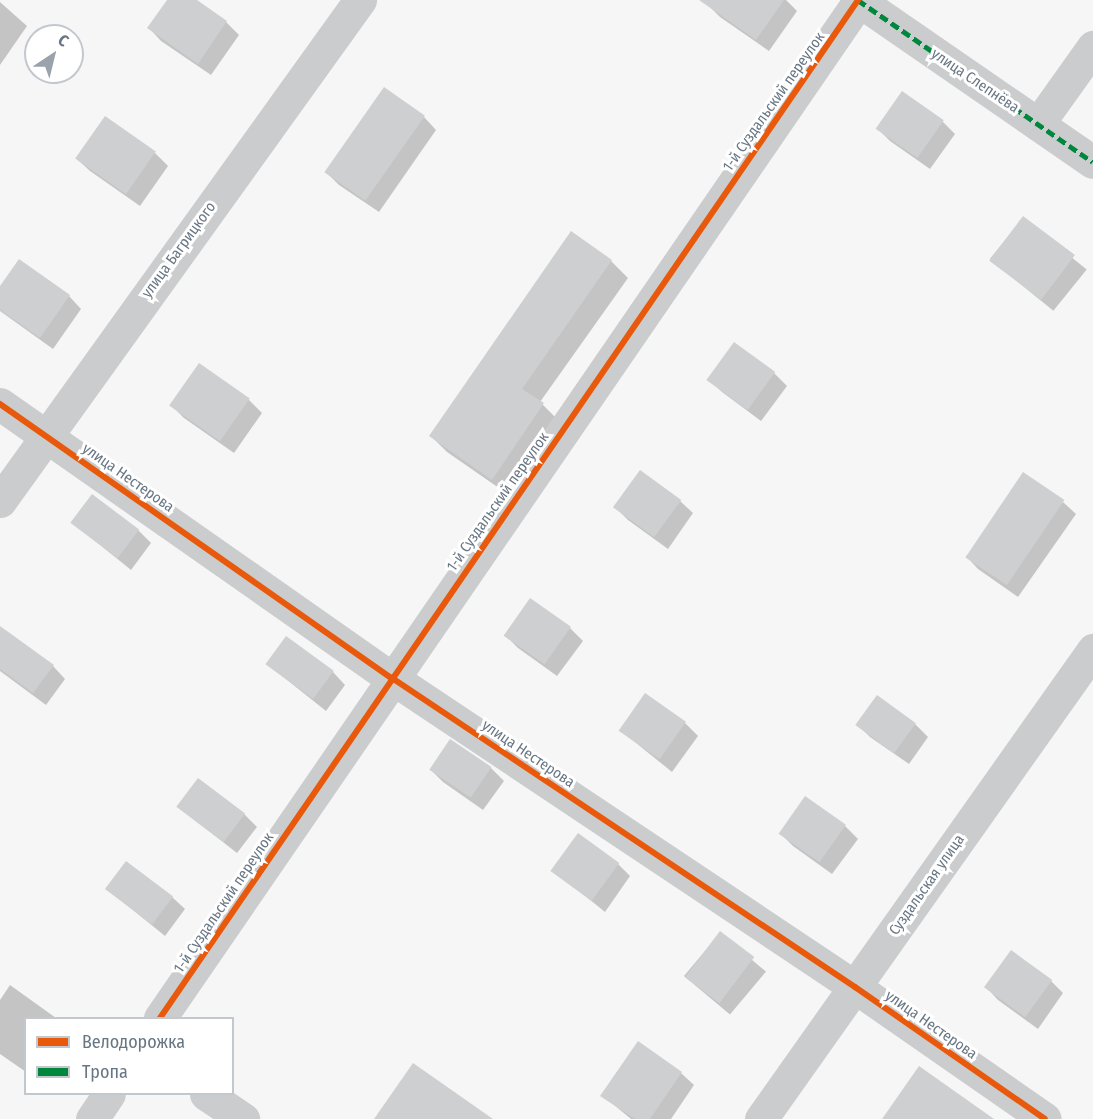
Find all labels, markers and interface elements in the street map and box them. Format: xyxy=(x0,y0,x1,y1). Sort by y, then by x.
north arrow xyxy=(24,24,84,84)
street label: 1-й Суздальский переулок xyxy=(719,29,829,175)
text: С xyxy=(55,30,72,51)
street label: улица Слепнёва xyxy=(928,45,1022,117)
street label: улица Багрицкого xyxy=(138,199,220,301)
street label: 1-й Суздальский переулок xyxy=(443,429,553,575)
street label: улица Нестерова xyxy=(79,440,177,516)
street label: улица Нестерова xyxy=(478,716,578,792)
street label: 1-й Суздальский переулок xyxy=(170,829,278,977)
street label: Суздальская улица xyxy=(886,831,968,939)
street label: улица Нестерова xyxy=(882,987,980,1063)
legend xyxy=(24,1017,234,1095)
text: Велодорожка xyxy=(82,1031,185,1053)
text: Тропа xyxy=(82,1061,128,1083)

